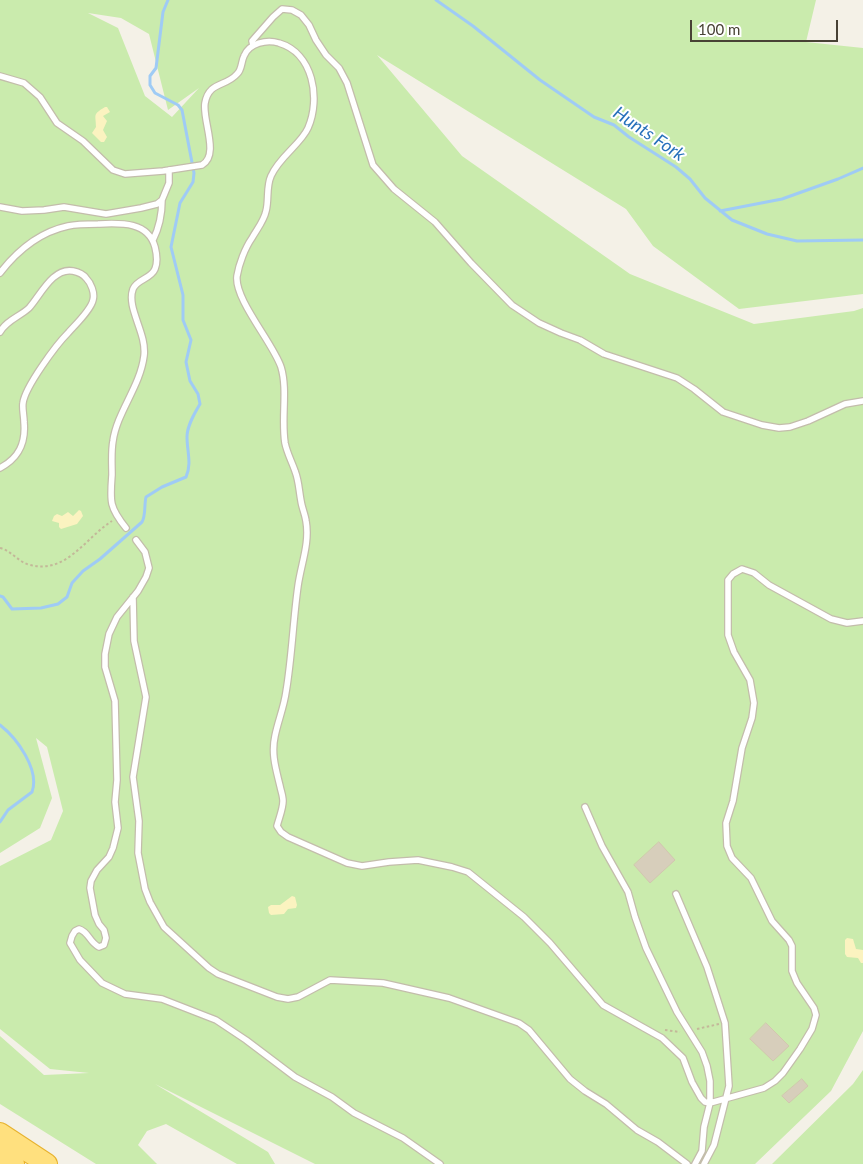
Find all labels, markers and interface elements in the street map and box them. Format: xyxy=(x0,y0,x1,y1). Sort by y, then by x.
scale bar xyxy=(693,10,840,42)
text: 100 m xyxy=(698,20,740,38)
water label: Hunts Fork xyxy=(609,102,689,166)

